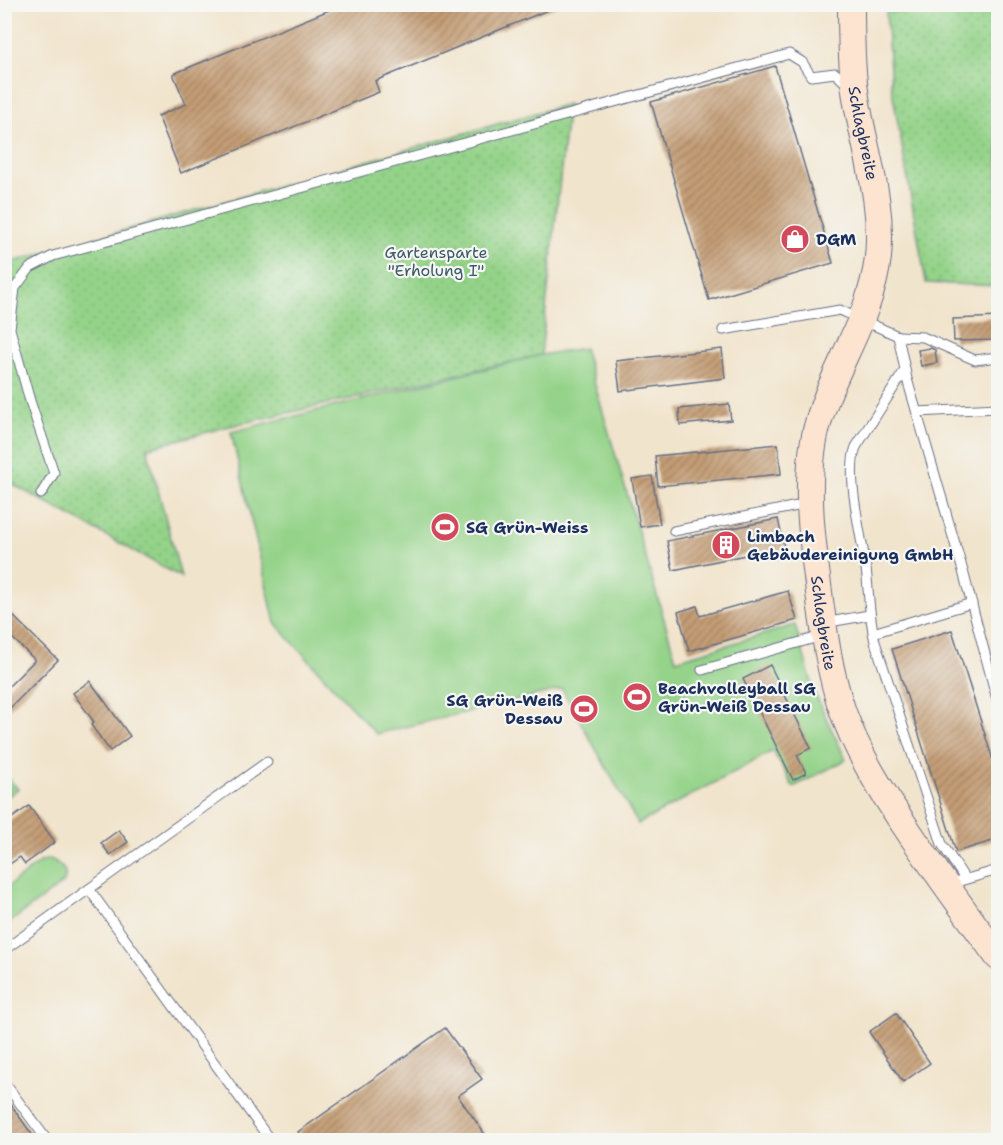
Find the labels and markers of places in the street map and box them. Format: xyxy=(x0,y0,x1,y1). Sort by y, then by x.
shop icon: DGM xyxy=(779,223,811,255)
place label: DGM xyxy=(816,229,857,250)
sports icon: SG Grün-Weiss xyxy=(429,511,461,543)
place label: SG Grün-Weiss xyxy=(466,517,589,538)
place label: Limbach Gebäudereinigung GmbH xyxy=(747,526,954,565)
building icon: Limbach Gebäudereinigung GmbH xyxy=(710,529,742,561)
place label: Beachvolleyball SG Grün-Weiß Dessau xyxy=(658,678,816,717)
sports icon: Beachvolleyball SG Grün-Weiß Dessau xyxy=(621,681,653,713)
place label: SG Grün-Weiß Dessau xyxy=(446,690,563,729)
sports icon: SG Grün-Weiß Dessau xyxy=(568,693,600,725)

